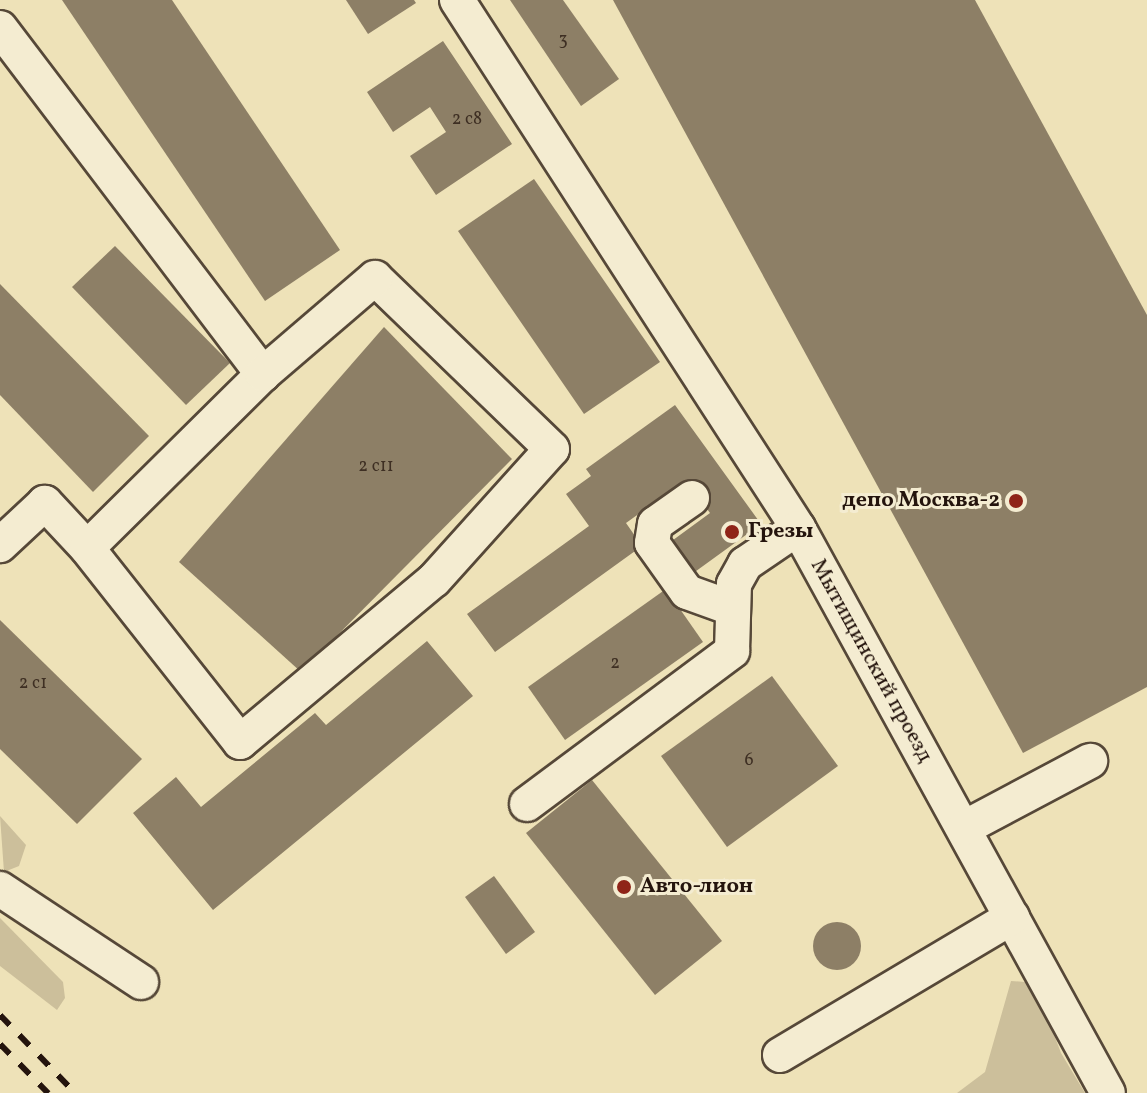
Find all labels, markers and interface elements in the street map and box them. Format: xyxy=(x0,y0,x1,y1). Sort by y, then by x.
house number: 3 xyxy=(558,30,568,52)
house number: 2 с8 xyxy=(452,109,482,131)
house number: 2 с11 xyxy=(358,456,394,478)
place label: депо Москва-2 xyxy=(842,488,1000,514)
marker: депо Москва-2 xyxy=(1007,492,1025,510)
place label: Грезы xyxy=(748,519,813,545)
marker: Грезы xyxy=(723,523,741,541)
street label: Мытищинский проезд xyxy=(804,555,938,767)
house number: 2 xyxy=(610,653,620,675)
house number: 2 с1 xyxy=(19,673,47,695)
house number: 6 xyxy=(744,750,754,772)
place label: Авто-лион xyxy=(640,874,753,900)
marker: Авто-лион xyxy=(615,878,633,896)

